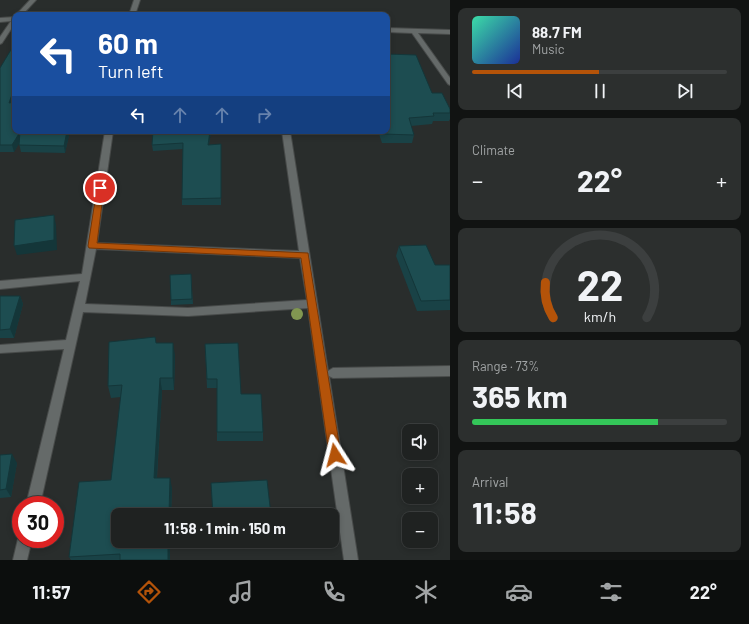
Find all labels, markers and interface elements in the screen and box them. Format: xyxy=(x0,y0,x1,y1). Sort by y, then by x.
text: 88.7 FM xyxy=(532,23,582,41)
text: 60 m xyxy=(98,26,158,60)
icon: left xyxy=(32,28,84,80)
text: Music xyxy=(532,41,565,57)
text: Turn left xyxy=(98,60,164,82)
icon: previous xyxy=(504,80,526,102)
icon: pause xyxy=(589,80,611,102)
icon: next xyxy=(674,80,696,102)
icon: left xyxy=(127,104,149,126)
icon: ahead xyxy=(169,104,191,126)
icon: ahead xyxy=(211,104,233,126)
icon: right xyxy=(253,104,275,126)
text: Climate xyxy=(472,142,515,158)
text: 22° xyxy=(577,162,622,198)
text: − xyxy=(472,167,483,193)
text: + xyxy=(716,167,727,193)
pin xyxy=(83,171,117,205)
icon: arrive xyxy=(89,177,111,199)
text: 22 xyxy=(576,259,623,309)
text: km/h xyxy=(583,308,616,325)
text: Range · 73% xyxy=(472,358,539,374)
text: 365 km xyxy=(472,378,568,414)
map controls xyxy=(402,424,438,548)
button: sound xyxy=(402,424,438,460)
position arrow xyxy=(314,434,356,476)
button: + xyxy=(402,468,438,504)
text: Arrival xyxy=(472,474,508,490)
text: 11:58 xyxy=(472,494,537,530)
speed limit sign: 30 xyxy=(12,496,64,548)
button: − xyxy=(402,512,438,548)
text: 11:58 · 1 min · 150 m xyxy=(164,519,286,537)
icon: directions xyxy=(135,578,163,606)
icon: music xyxy=(227,578,255,606)
icon: phone xyxy=(320,578,348,606)
icon: climate xyxy=(412,578,440,606)
icon: car xyxy=(505,578,533,606)
icon: filters xyxy=(597,578,625,606)
text: 11:57 xyxy=(32,581,70,603)
text: 22° xyxy=(690,581,717,603)

